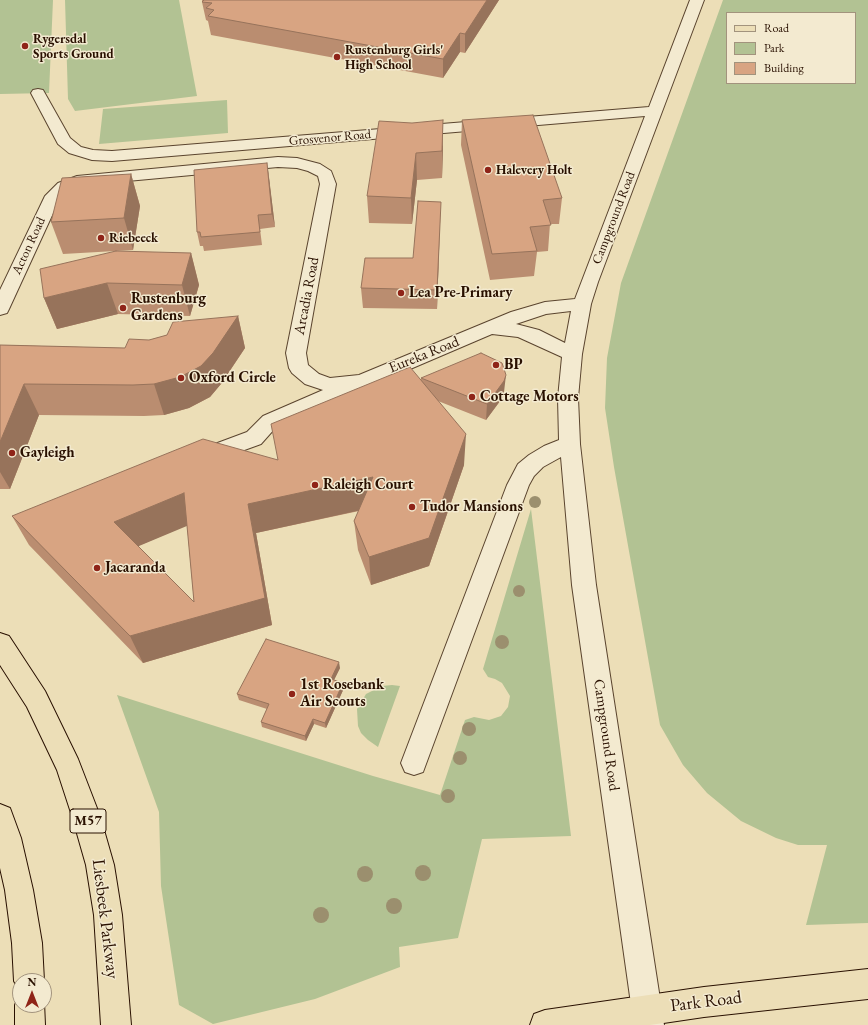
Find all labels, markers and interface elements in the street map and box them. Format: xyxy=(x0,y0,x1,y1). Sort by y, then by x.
legend xyxy=(726,12,856,84)
text: Road xyxy=(764,20,789,36)
place label: Rygersdal Sports Ground xyxy=(33,31,114,62)
text: Park xyxy=(764,40,784,56)
marker: Rygersdal Sports Ground xyxy=(20,41,30,51)
place label: Rustenburg Girls' High School xyxy=(345,42,443,73)
marker: Rustenburg Girls' High School xyxy=(332,52,342,62)
text: Building xyxy=(764,60,804,76)
street label: Grosvenor Road xyxy=(288,127,372,149)
place label: Halevery Holt xyxy=(496,162,572,178)
marker: Halevery Holt xyxy=(483,165,493,175)
street label: Campground Road xyxy=(589,170,639,266)
street label: Acton Road xyxy=(9,215,49,277)
place label: Riebeeck xyxy=(109,230,158,246)
marker: Riebeeck xyxy=(96,233,106,243)
street label: Arcadia Road xyxy=(291,256,323,336)
place label: Lea Pre-Primary xyxy=(409,284,512,302)
marker: Lea Pre-Primary xyxy=(396,288,406,298)
place label: Rustenburg Gardens xyxy=(131,290,206,325)
marker: Rustenburg Gardens xyxy=(118,303,128,313)
street label: Eureka Road xyxy=(386,333,462,377)
place label: BP xyxy=(504,356,522,374)
marker: BP xyxy=(491,360,501,370)
place label: Oxford Circle xyxy=(189,369,276,387)
marker: Oxford Circle xyxy=(176,373,186,383)
place label: Cottage Motors xyxy=(480,388,579,406)
marker: Cottage Motors xyxy=(467,392,477,402)
place label: Gayleigh xyxy=(20,444,75,462)
marker: Gayleigh xyxy=(7,448,17,458)
place label: Raleigh Court xyxy=(323,476,413,494)
marker: Raleigh Court xyxy=(310,480,320,490)
place label: Tudor Mansions xyxy=(420,498,523,516)
marker: Tudor Mansions xyxy=(407,502,417,512)
place label: Jacaranda xyxy=(105,559,166,577)
marker: Jacaranda xyxy=(92,563,102,573)
place label: 1st Rosebank Air Scouts xyxy=(300,676,384,711)
street label: Campground Road xyxy=(589,678,623,792)
marker: 1st Rosebank Air Scouts xyxy=(287,689,297,699)
road number: M57 xyxy=(70,809,106,833)
street label: Liesbeek Parkway xyxy=(87,858,123,980)
north arrow xyxy=(12,973,52,1013)
text: N xyxy=(28,975,36,989)
street label: Park Road xyxy=(669,987,743,1017)

